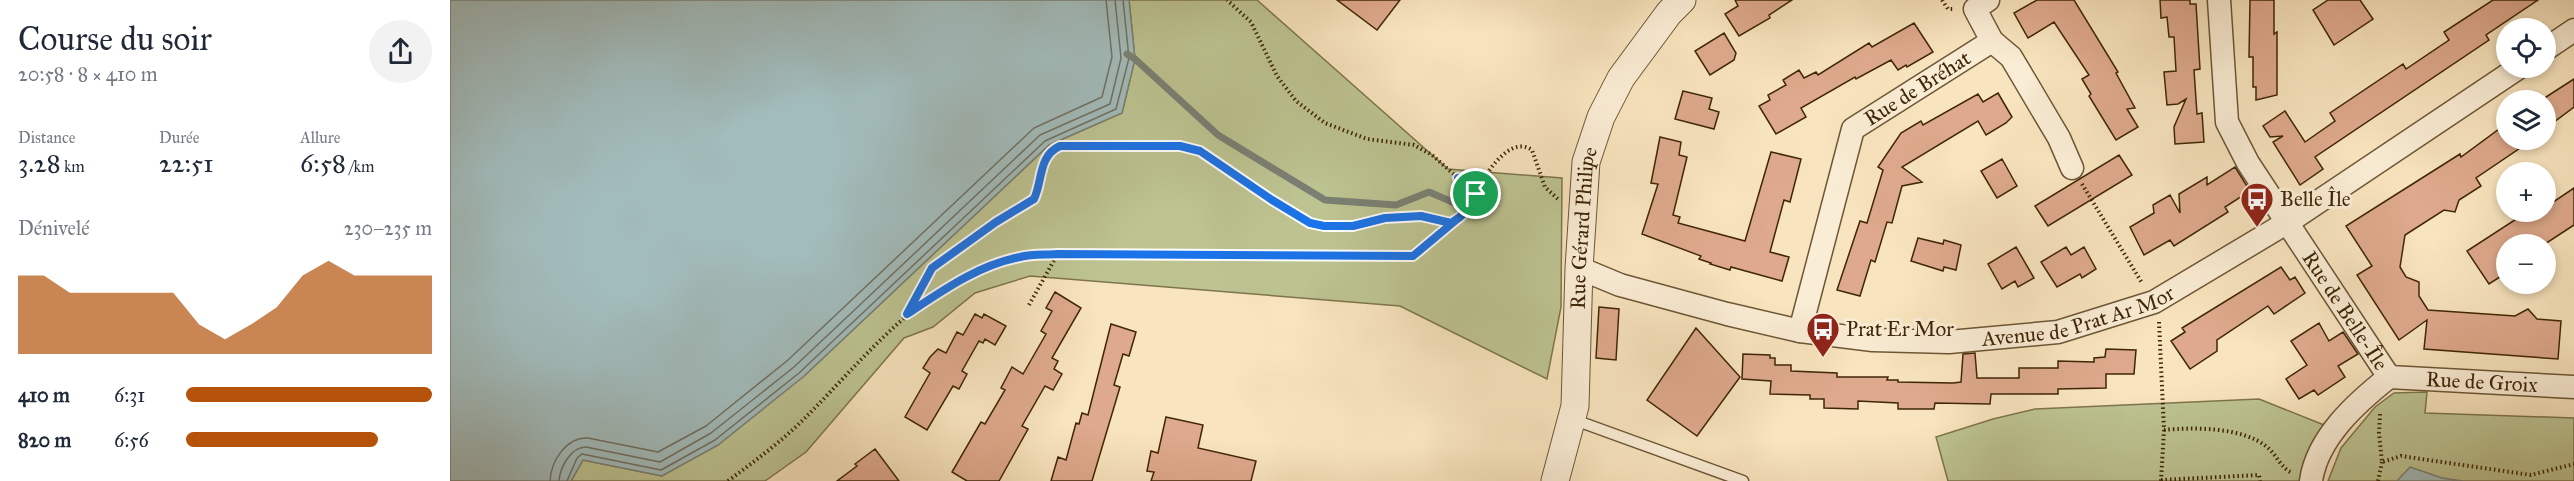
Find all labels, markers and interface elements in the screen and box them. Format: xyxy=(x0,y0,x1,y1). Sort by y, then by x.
map controls xyxy=(2496,18,2556,294)
button: locate xyxy=(2496,18,2556,78)
text: Course du soir xyxy=(18,19,212,59)
button: share xyxy=(369,20,432,83)
street label: Rue de Bréhat xyxy=(1859,45,1976,132)
text: 20:58 · 8 × 410 m xyxy=(18,62,158,86)
button: layers xyxy=(2496,90,2556,150)
text: Distance xyxy=(18,128,75,147)
text: Durée xyxy=(159,128,199,147)
text: Allure xyxy=(300,128,340,147)
street label: Rue Gérard Philipe xyxy=(1565,143,1603,310)
text: 3.28 xyxy=(18,147,60,179)
text: 22:51 xyxy=(159,147,213,179)
text: 6:58 xyxy=(300,147,346,179)
text: km xyxy=(60,157,85,176)
text: /km xyxy=(346,157,374,176)
button: + xyxy=(2496,162,2556,222)
pin xyxy=(1450,168,1501,219)
icon: arrive xyxy=(1459,177,1492,210)
bus stop icon: Belle Île xyxy=(2239,181,2275,228)
place label: Belle Île xyxy=(2280,186,2351,212)
text: Dénivelé xyxy=(18,216,90,240)
text: 230–235 m xyxy=(344,216,432,240)
button: − xyxy=(2496,234,2556,294)
street label: Rue de Belle-Île xyxy=(2296,246,2394,375)
street label: Avenue de Prat Ar Mor xyxy=(1980,280,2179,352)
bus stop icon: Prat Er Mor xyxy=(1805,311,1841,358)
place label: Prat Er Mor xyxy=(1846,316,1954,342)
street label: Rue de Groix xyxy=(2425,366,2539,398)
text: 410 m xyxy=(18,383,70,407)
text: 6:31 xyxy=(114,383,145,407)
text: 820 m xyxy=(18,428,71,452)
text: 6:56 xyxy=(114,428,149,452)

